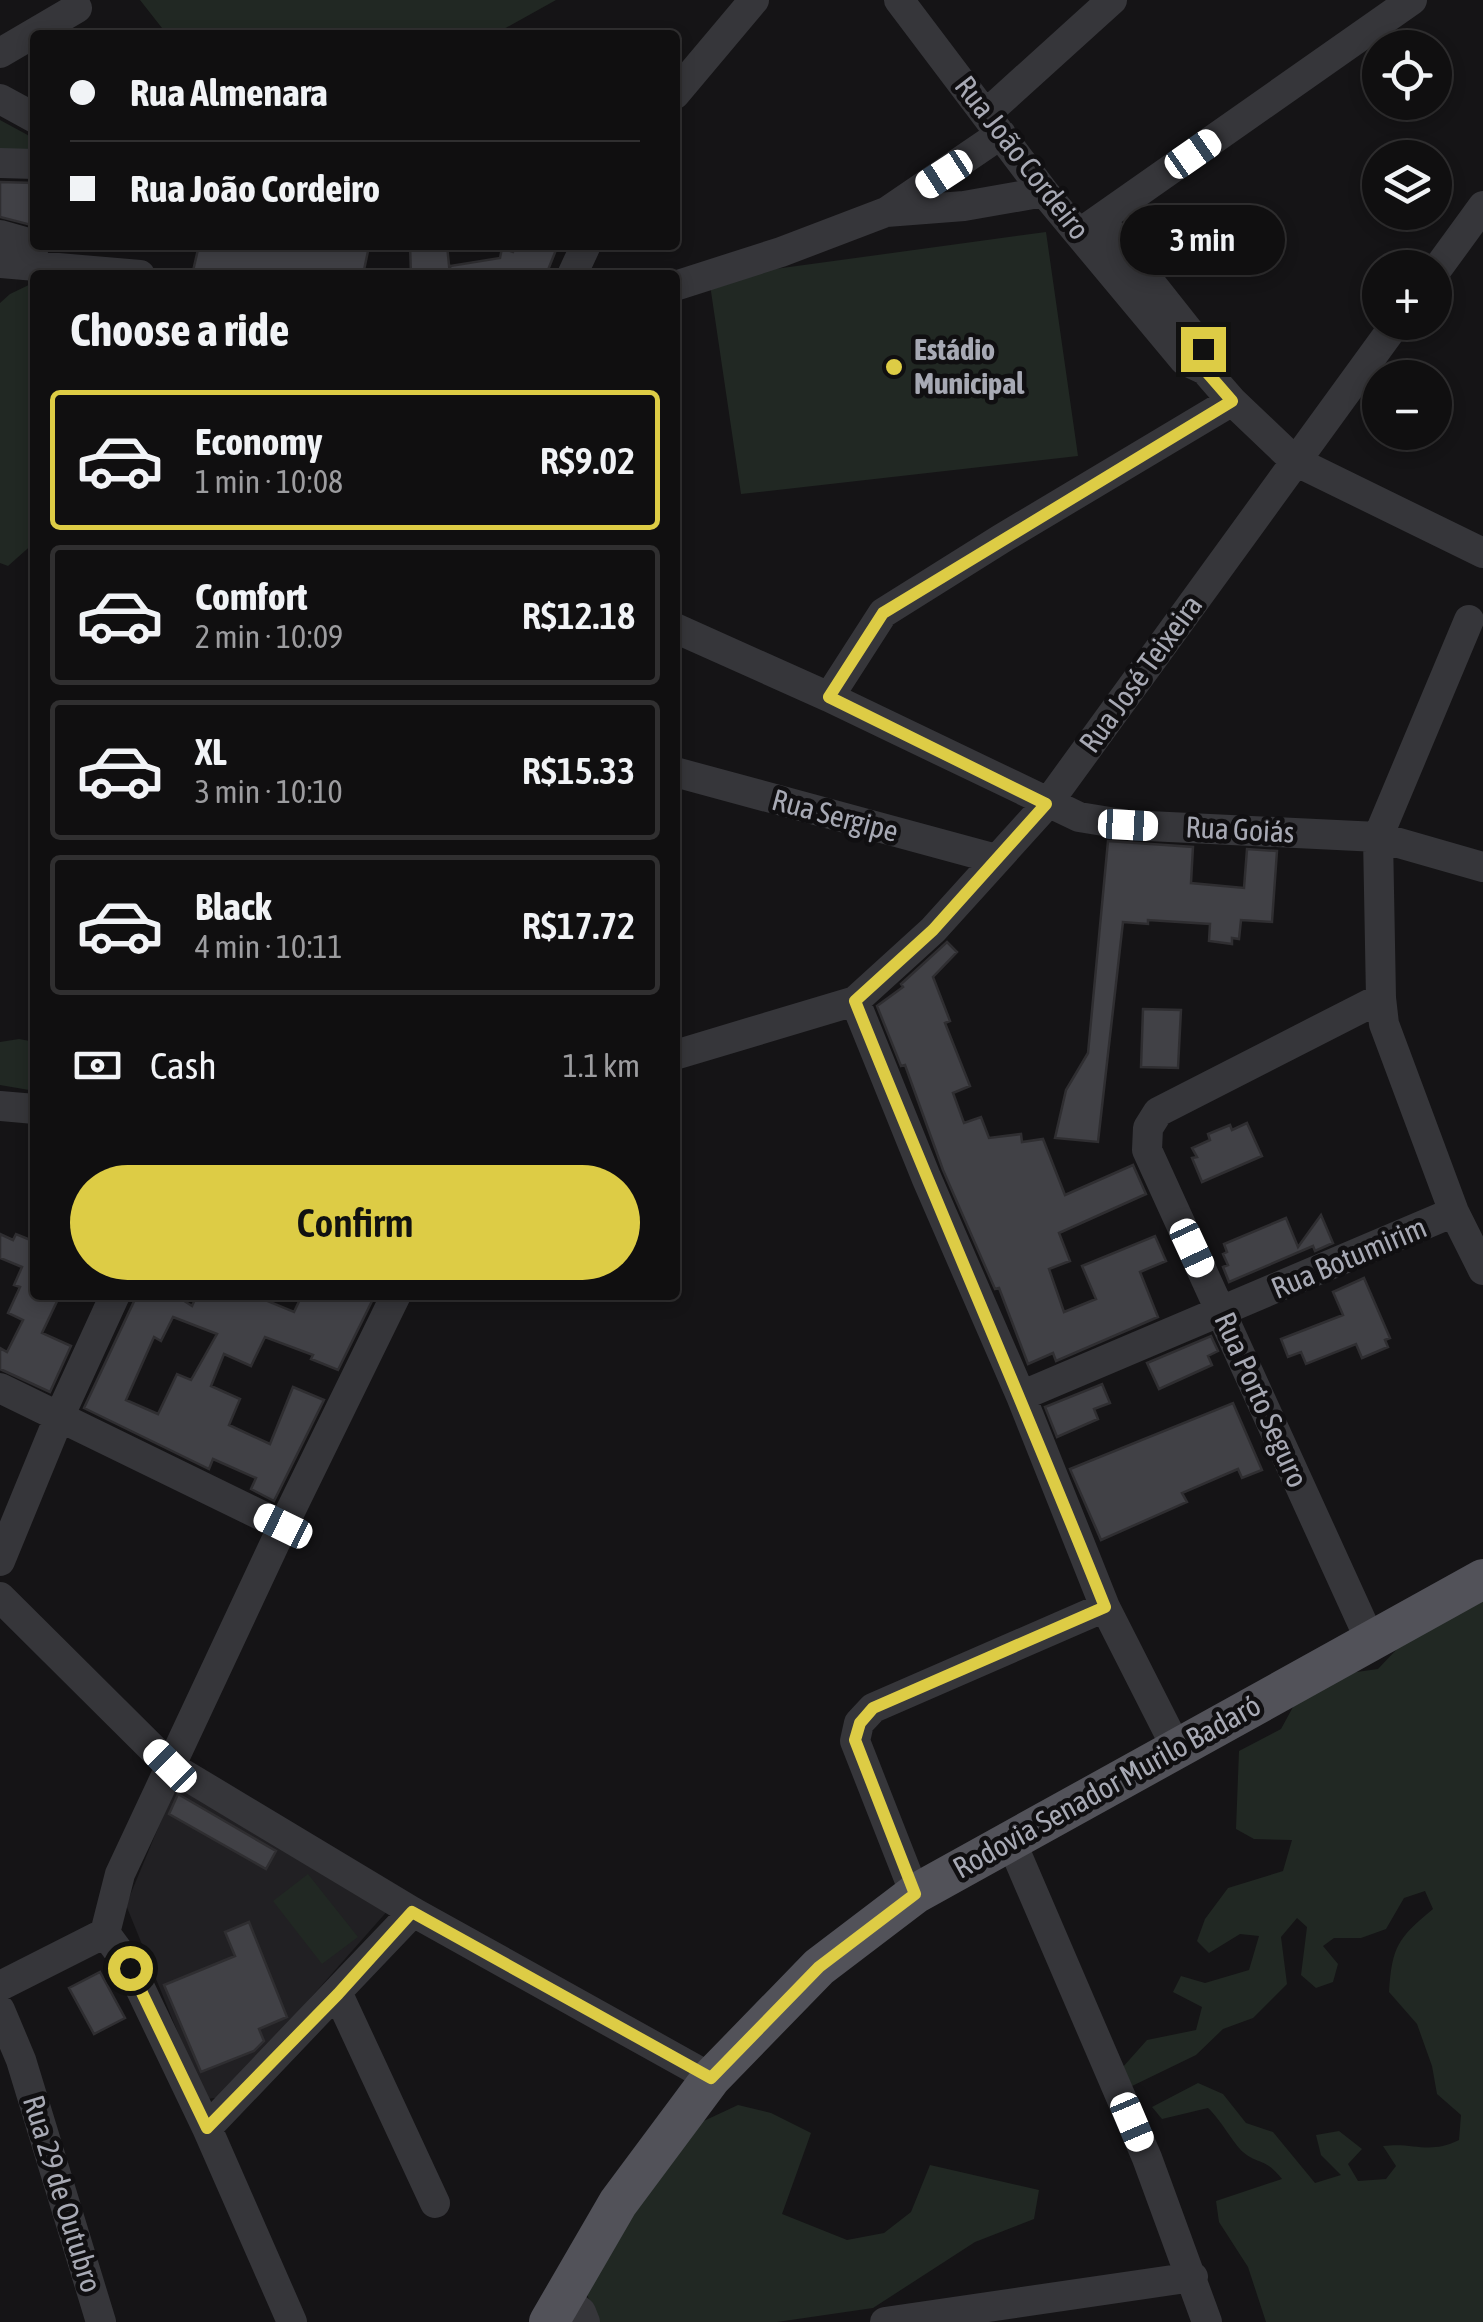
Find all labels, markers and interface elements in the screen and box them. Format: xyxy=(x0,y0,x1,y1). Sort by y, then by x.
map controls xyxy=(1362,30,1452,450)
button: locate xyxy=(1362,30,1452,120)
street label: Rua João Cordeiro xyxy=(949,69,1097,246)
text: Rua Almenara xyxy=(130,71,328,114)
car xyxy=(1160,125,1226,183)
button: layers xyxy=(1362,140,1452,230)
car xyxy=(911,145,977,203)
text: Rua João Cordeiro xyxy=(130,167,380,210)
callout: 3 min xyxy=(1120,204,1286,274)
text: 3 min xyxy=(1170,221,1235,258)
button: + xyxy=(1362,250,1452,340)
text: Choose a ride xyxy=(70,304,289,356)
route end xyxy=(1181,327,1226,372)
place label: Estádio Municipal xyxy=(914,332,1025,400)
marker: Estádio Municipal xyxy=(883,356,905,378)
button: − xyxy=(1362,360,1452,450)
icon: car xyxy=(75,415,165,505)
text: Economy xyxy=(195,420,322,463)
text: R$9.02 xyxy=(540,439,635,482)
text: 1 min · 10:08 xyxy=(195,463,343,500)
icon: car xyxy=(75,570,165,660)
text: Comfort xyxy=(195,575,307,618)
street label: Rua José Teixeira xyxy=(1072,588,1209,759)
text: R$12.18 xyxy=(522,594,635,637)
text: 2 min · 10:09 xyxy=(195,618,343,655)
icon: car xyxy=(75,725,165,815)
text: XL xyxy=(195,730,227,773)
text: R$15.33 xyxy=(522,749,635,792)
text: 3 min · 10:10 xyxy=(195,773,342,810)
street label: Rua Sergipe xyxy=(768,782,902,848)
car xyxy=(1097,808,1159,842)
street label: Rua Goiás xyxy=(1185,809,1295,849)
icon: car xyxy=(75,880,165,970)
text: Black xyxy=(195,885,272,928)
text: R$17.72 xyxy=(522,904,635,947)
text: 4 min · 10:11 xyxy=(195,928,342,965)
icon: cash xyxy=(70,1038,125,1093)
text: Cash xyxy=(150,1044,217,1087)
text: 1.1 km xyxy=(563,1047,640,1084)
button: Confirm xyxy=(70,1165,640,1280)
street label: Rua Botumirim xyxy=(1266,1209,1431,1305)
car xyxy=(1166,1214,1218,1282)
street label: Rua Porto Seguro xyxy=(1208,1307,1316,1492)
car xyxy=(249,1499,317,1553)
street label: Rodovia Senador Murilo Badaró xyxy=(947,1687,1266,1885)
car xyxy=(138,1734,202,1798)
route start xyxy=(108,1946,153,1991)
car xyxy=(1106,2089,1158,2155)
street label: Rua 29 de Outubro xyxy=(17,2091,109,2296)

